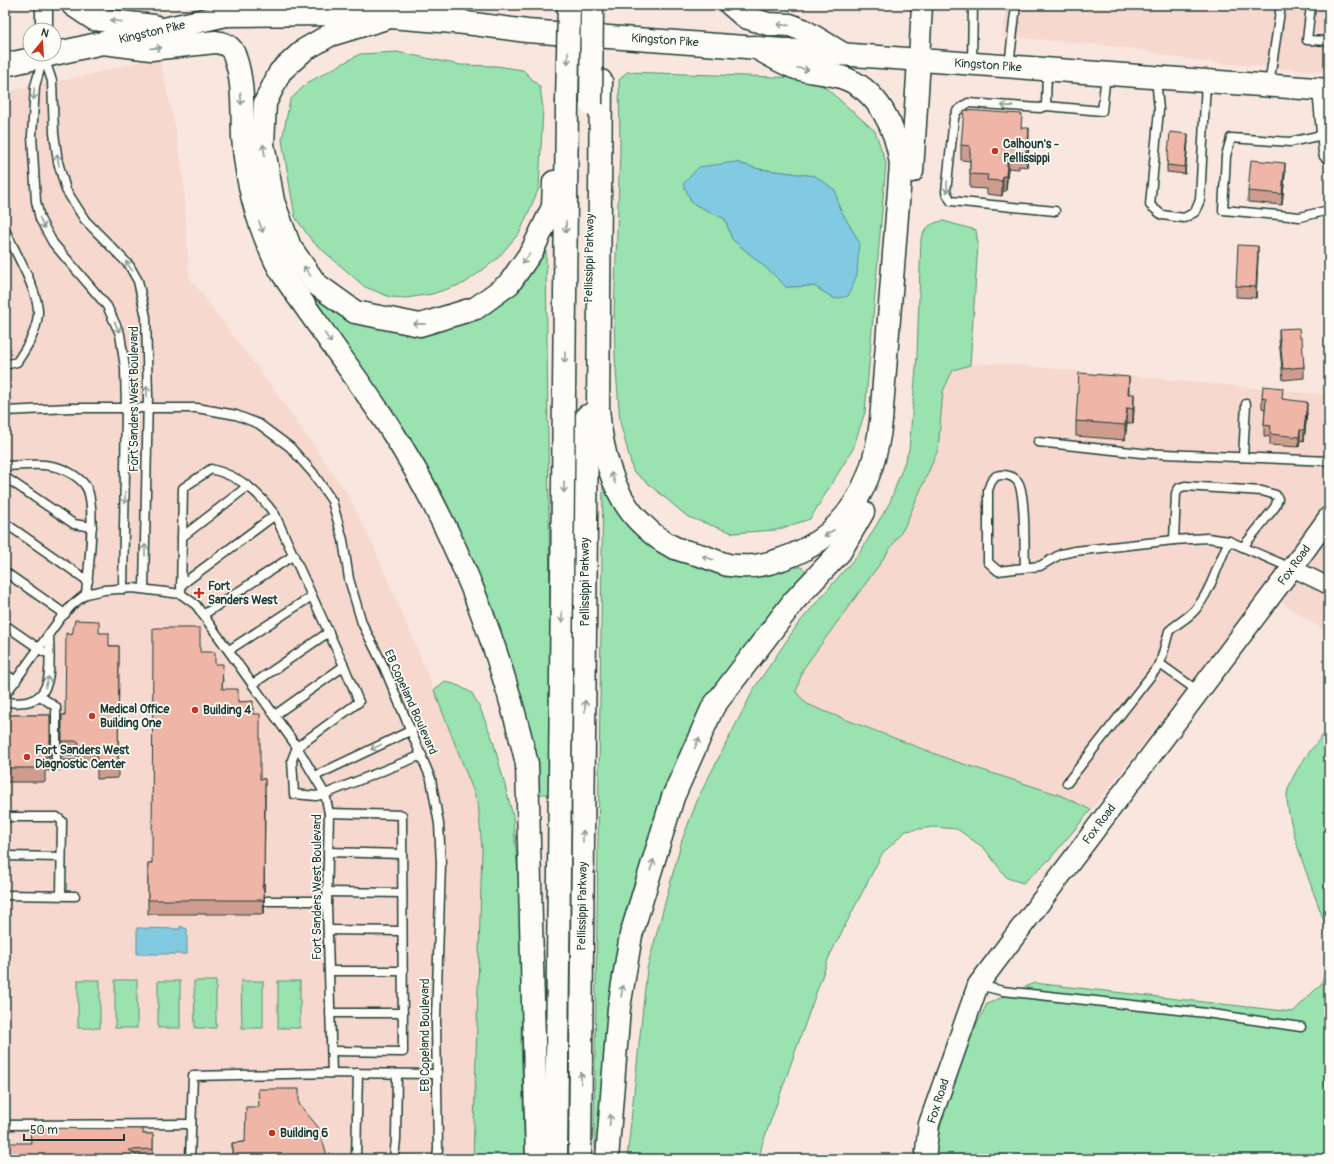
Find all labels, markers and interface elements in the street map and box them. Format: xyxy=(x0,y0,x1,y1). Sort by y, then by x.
one-way arrow xyxy=(110,17,123,25)
street label: Kingston Pike xyxy=(117,18,187,47)
north arrow xyxy=(22,22,62,62)
one-way arrow xyxy=(777,22,790,29)
text: N xyxy=(39,26,51,40)
street label: Kingston Pike xyxy=(631,31,699,50)
one-way arrow xyxy=(149,44,162,51)
one-way arrow xyxy=(564,51,572,64)
street label: Kingston Pike xyxy=(954,56,1022,75)
one-way arrow xyxy=(796,66,809,74)
one-way arrow xyxy=(30,87,38,100)
one-way arrow xyxy=(237,92,244,105)
one-way arrow xyxy=(1001,102,1014,109)
place label: Calhoun's - Pellissippi xyxy=(1003,137,1059,166)
one-way arrow xyxy=(260,144,268,157)
marker: Calhoun's - Pellissippi xyxy=(990,146,1000,156)
one-way arrow xyxy=(54,154,62,167)
one-way arrow xyxy=(943,180,951,193)
street label: Pellissippi Parkway xyxy=(581,213,598,303)
one-way arrow xyxy=(39,216,46,228)
one-way arrow xyxy=(258,220,265,233)
one-way arrow xyxy=(562,220,570,233)
one-way arrow xyxy=(522,254,530,265)
one-way arrow xyxy=(125,260,133,271)
one-way arrow xyxy=(303,266,311,277)
one-way arrow xyxy=(413,320,426,327)
one-way arrow xyxy=(114,321,121,333)
street label: Fort Sanders West Boulevard xyxy=(127,326,142,472)
one-way arrow xyxy=(324,332,332,343)
one-way arrow xyxy=(561,350,569,363)
one-way arrow xyxy=(143,386,151,399)
one-way arrow xyxy=(609,473,617,485)
one-way arrow xyxy=(560,480,568,493)
one-way arrow xyxy=(121,491,128,504)
one-way arrow xyxy=(824,529,835,537)
street label: Pellissippi Parkway xyxy=(578,537,593,627)
street label: Fox Road xyxy=(1275,542,1314,588)
one-way arrow xyxy=(141,544,149,557)
one-way arrow xyxy=(702,554,715,561)
place label: Fort Sanders West xyxy=(208,579,279,608)
marker: Fort Sanders West xyxy=(193,587,205,599)
one-way arrow xyxy=(558,610,566,623)
street label: EB Copeland Boulevard xyxy=(381,647,441,757)
one-way arrow xyxy=(44,676,51,689)
one-way arrow xyxy=(581,700,589,713)
place label: Medical Office Building One xyxy=(100,702,170,731)
place label: Building 4 xyxy=(203,703,251,718)
marker: Building 4 xyxy=(190,705,200,715)
marker: Medical Office Building One xyxy=(87,711,97,721)
one-way arrow xyxy=(694,737,701,749)
place label: Fort Sanders West Diagnostic Center xyxy=(35,743,130,772)
one-way arrow xyxy=(371,744,383,751)
marker: Fort Sanders West Diagnostic Center xyxy=(22,752,32,762)
street label: Fox Road xyxy=(1079,801,1119,847)
street label: Fort Sanders West Boulevard xyxy=(310,814,325,960)
one-way arrow xyxy=(579,830,587,843)
one-way arrow xyxy=(649,858,656,871)
street label: Pellissippi Parkway xyxy=(574,861,591,951)
street label: EB Copeland Boulevard xyxy=(418,978,433,1092)
one-way arrow xyxy=(618,985,626,998)
one-way arrow xyxy=(577,1072,585,1085)
street label: Fox Road xyxy=(924,1077,953,1126)
one-way arrow xyxy=(606,1114,613,1127)
scale bar xyxy=(24,1116,124,1142)
text: 50 m xyxy=(30,1123,58,1138)
place label: Building 6 xyxy=(280,1126,328,1141)
marker: Building 6 xyxy=(267,1128,277,1138)

